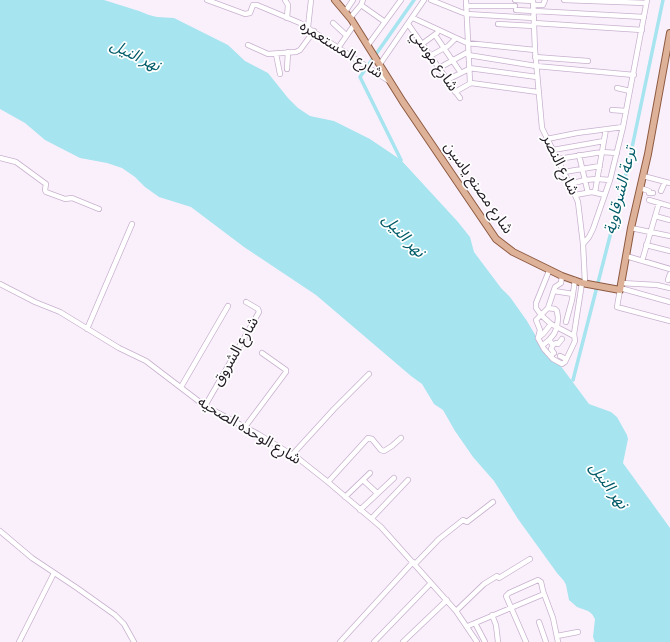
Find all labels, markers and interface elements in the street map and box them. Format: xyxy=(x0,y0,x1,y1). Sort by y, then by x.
street label: شارع المستعمره xyxy=(296,17,386,83)
street label: شارع موسي xyxy=(406,27,462,95)
water label: نهر النيل xyxy=(107,36,163,76)
street label: شارع النصر xyxy=(538,132,582,198)
street label: شارع مصنع ياسين xyxy=(440,139,516,237)
water label: ترعة الشرقاوية xyxy=(601,145,641,237)
water label: نهر النيل xyxy=(378,210,428,262)
street label: شارع الشروق xyxy=(209,314,263,390)
street label: شارع الوحده الصحيه xyxy=(194,393,304,469)
water label: نهر النيل xyxy=(585,459,631,513)

